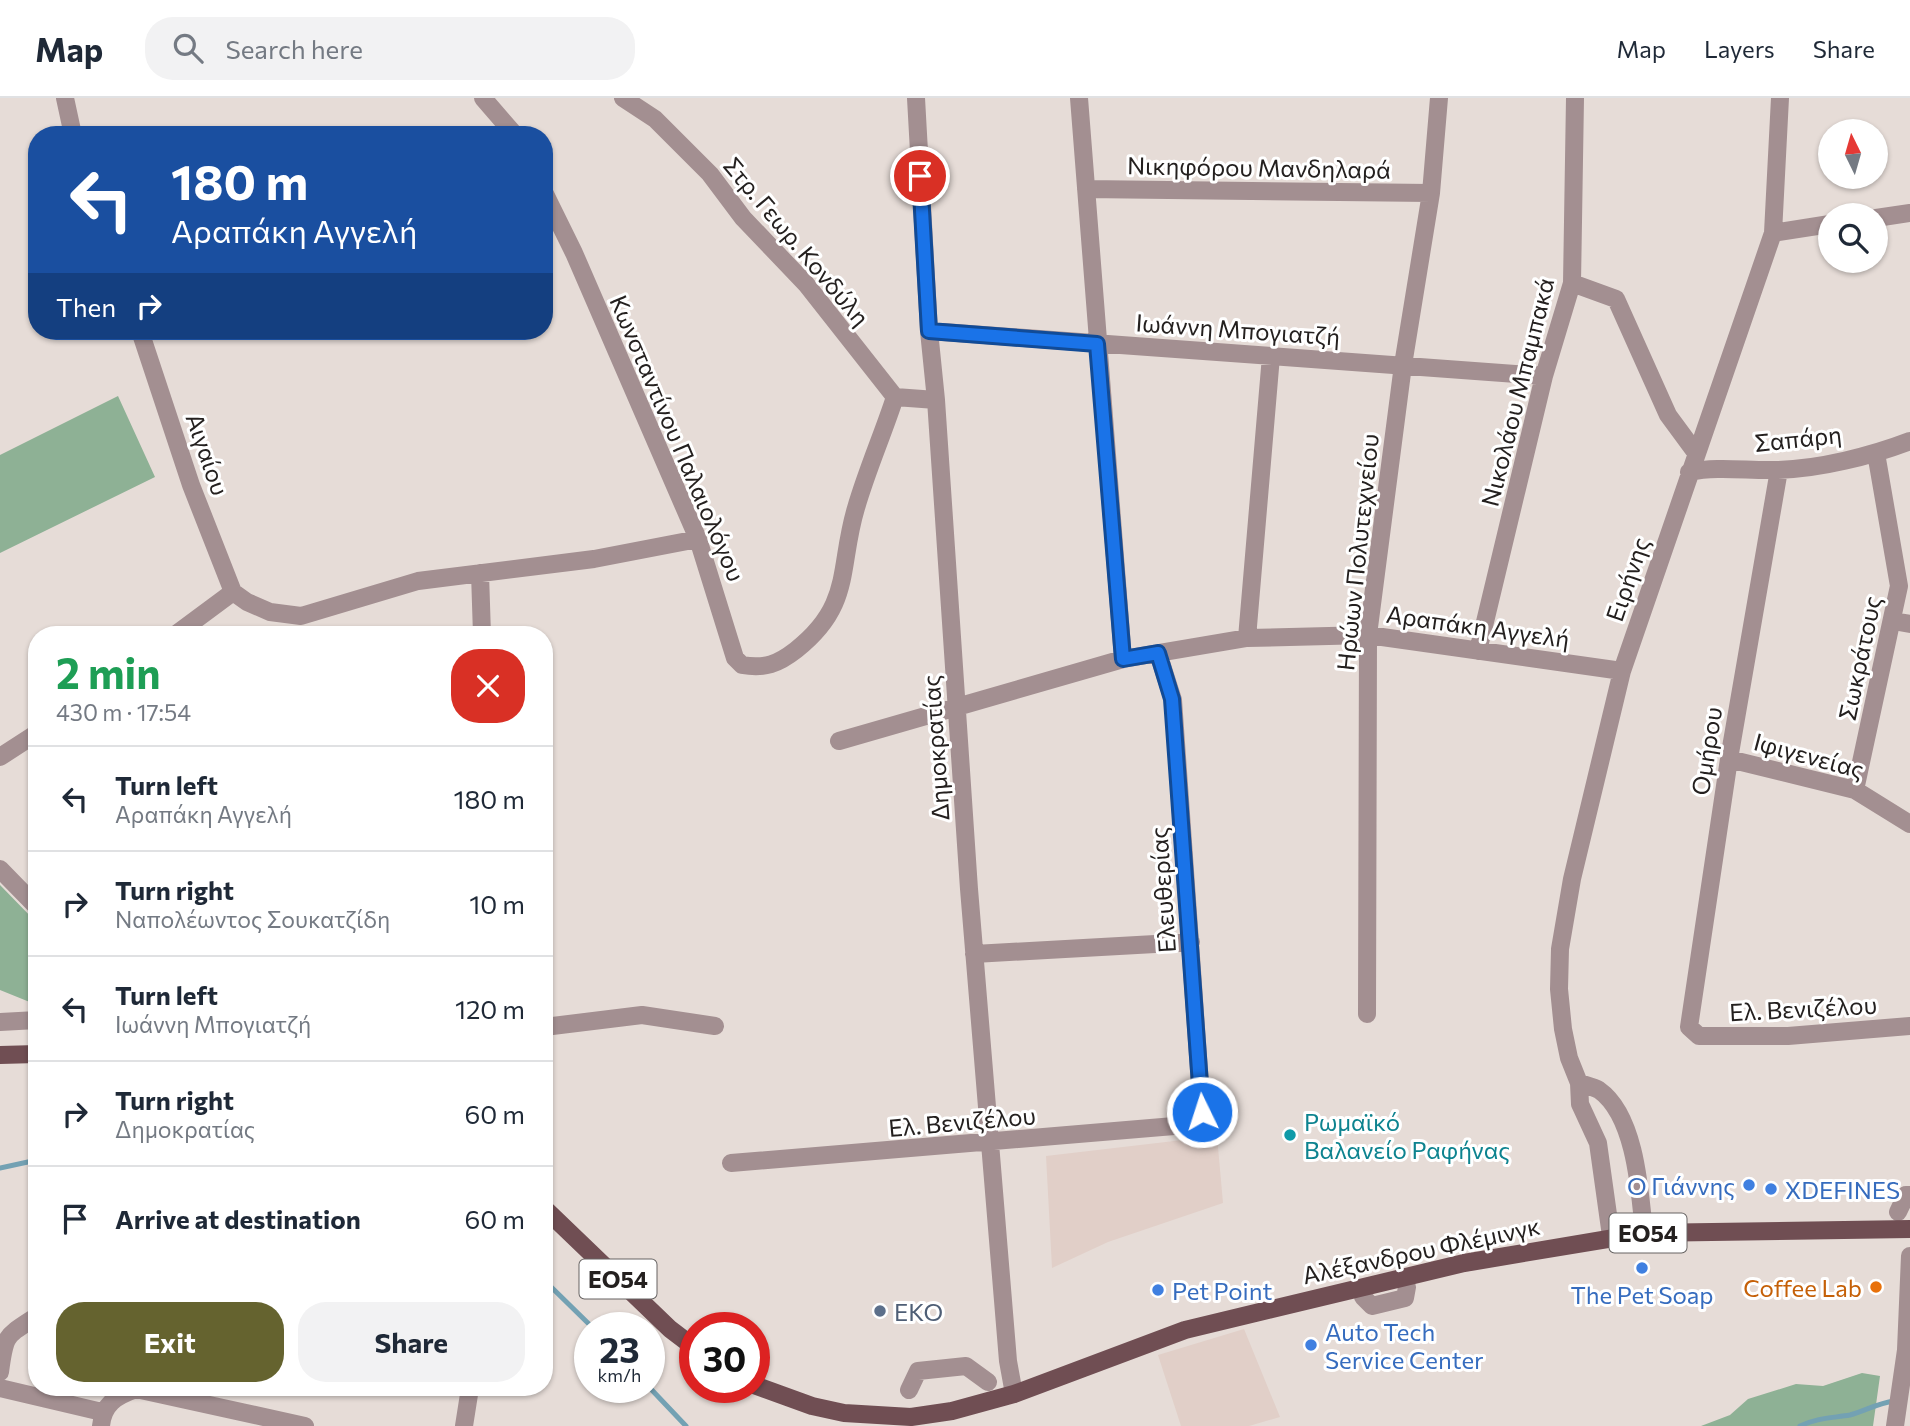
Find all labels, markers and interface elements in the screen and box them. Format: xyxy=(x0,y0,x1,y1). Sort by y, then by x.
search box xyxy=(145,17,635,80)
text: Map xyxy=(35,28,103,69)
icon: search xyxy=(169,29,207,67)
text: Search here xyxy=(225,33,363,64)
text: Map xyxy=(1617,34,1666,63)
text: Layers xyxy=(1704,34,1775,63)
text: Share xyxy=(1813,34,1875,63)
north arrow xyxy=(1818,119,1888,189)
map controls xyxy=(1818,119,1888,273)
pin xyxy=(890,146,950,206)
text: 180 m xyxy=(171,150,308,210)
street label: Νικηφόρου Μανδηλαρά xyxy=(1127,150,1391,184)
street label: Στρ. Γεωρ. Κονδύλη xyxy=(718,151,876,331)
icon: left xyxy=(56,154,147,245)
icon: arrive xyxy=(901,157,939,195)
button: search xyxy=(1818,203,1888,273)
text: Αραπάκη Αγγελή xyxy=(171,210,417,250)
street label: Νικολάου Μπαμπακά xyxy=(1475,275,1559,509)
icon: right xyxy=(130,287,168,325)
text: Then xyxy=(56,291,116,322)
street label: Κωνσταντίνου Παλαιολόγου xyxy=(605,291,751,585)
street label: Ιωάννη Μπογιατζή xyxy=(1135,307,1341,351)
street label: Αιγαίου xyxy=(180,409,236,499)
street label: Σαπάρη xyxy=(1753,419,1843,457)
street label: Ηρώων Πολυτεχνείου xyxy=(1330,432,1384,672)
street label: Ειρήνης xyxy=(1599,533,1655,625)
street label: Σωκράτους xyxy=(1832,593,1886,723)
street label: Αραπάκη Αγγελή xyxy=(1385,599,1571,653)
text: 2 min xyxy=(56,646,161,698)
button: close xyxy=(451,649,525,723)
street label: Δημοκρατίας xyxy=(915,674,955,822)
text: 430 m · 17:54 xyxy=(56,698,191,726)
street label: Ομήρου xyxy=(1685,705,1727,797)
street label: Ιφιγενείας xyxy=(1751,726,1867,784)
text: Turn left xyxy=(115,769,218,800)
icon: left xyxy=(56,780,94,818)
text: 180 m xyxy=(453,783,525,814)
text: Αραπάκη Αγγελή xyxy=(115,800,292,828)
street label: Ελευθερίας xyxy=(1143,826,1181,954)
text: Turn right xyxy=(115,874,234,905)
icon: right xyxy=(56,885,94,923)
text: 10 m xyxy=(469,888,525,919)
text: Ναπολέωντος Σουκατζίδη xyxy=(115,905,390,933)
text: Turn left xyxy=(115,979,218,1010)
icon: left xyxy=(56,990,94,1028)
street label: Ελ. Βενιζέλου xyxy=(1728,990,1878,1026)
text: 120 m xyxy=(455,993,525,1024)
text: Ιωάννη Μπογιατζή xyxy=(115,1010,311,1038)
position arrow xyxy=(1165,1075,1239,1149)
text: Turn right xyxy=(115,1084,234,1115)
icon: right xyxy=(56,1095,94,1133)
text: 60 m xyxy=(465,1098,525,1129)
street label: Ελ. Βενιζέλου xyxy=(887,1100,1037,1142)
place label: Ρωμαϊκό Βαλανείο Ραφήνας xyxy=(1304,1107,1510,1164)
text: Δημοκρατίας xyxy=(115,1115,255,1143)
marker: Ρωμαϊκό Βαλανείο Ραφήνας xyxy=(1282,1127,1298,1143)
place label: Ο Γιάννης xyxy=(1627,1171,1735,1200)
place label: XDEFINES xyxy=(1785,1175,1900,1204)
marker: Ο Γιάννης xyxy=(1741,1177,1757,1193)
marker: XDEFINES xyxy=(1763,1181,1779,1197)
icon: arrive xyxy=(56,1200,94,1238)
text: Arrive at destination xyxy=(115,1203,361,1234)
text: 60 m xyxy=(465,1203,525,1234)
street label: Αλέξανδρου Φλέμινγκ xyxy=(1299,1211,1543,1289)
road number: ΕΟ54 xyxy=(1610,1214,1686,1252)
road number: ΕΟ54 xyxy=(580,1260,656,1298)
marker: The Pet Soap xyxy=(1634,1260,1650,1276)
place label: Coffee Lab xyxy=(1743,1273,1862,1302)
place label: Pet Point xyxy=(1172,1276,1272,1305)
marker: Coffee Lab xyxy=(1868,1279,1884,1295)
place label: The Pet Soap xyxy=(1570,1280,1714,1309)
marker: Pet Point xyxy=(1150,1282,1166,1298)
place label: EKO xyxy=(894,1297,943,1326)
button: Exit xyxy=(56,1302,284,1382)
button: Share xyxy=(298,1302,525,1382)
marker: EKO xyxy=(872,1303,888,1319)
speed limit sign: 30 xyxy=(679,1312,770,1403)
place label: Auto Tech Service Center xyxy=(1325,1317,1484,1374)
text: 23 xyxy=(599,1327,640,1370)
marker: Auto Tech Service Center xyxy=(1303,1337,1319,1353)
text: km/h xyxy=(598,1364,641,1386)

